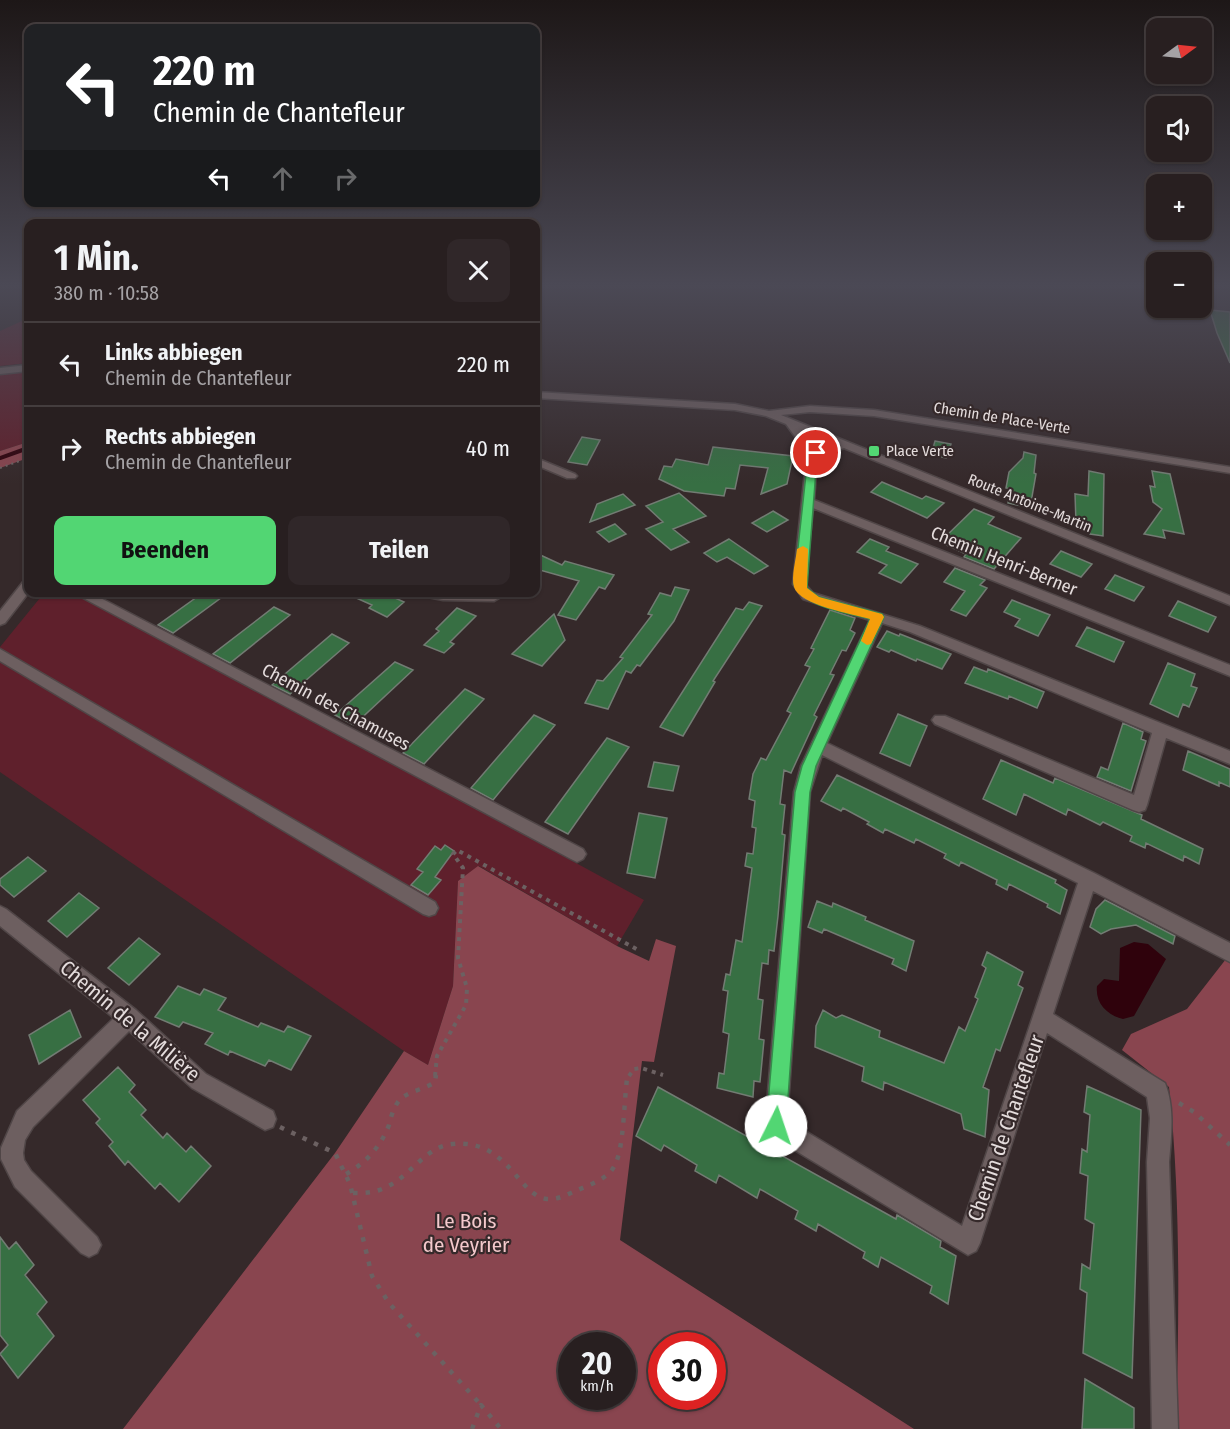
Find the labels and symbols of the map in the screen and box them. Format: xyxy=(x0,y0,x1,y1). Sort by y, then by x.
north arrow xyxy=(1146,18,1212,84)
street label: Chemin de Place-Verte xyxy=(932,398,1072,438)
pin xyxy=(790,427,841,478)
place label: Place Verte xyxy=(886,442,954,460)
marker: Place Verte xyxy=(867,444,881,458)
street label: Route Antoine-Martin xyxy=(965,470,1095,536)
street label: Chemin Henri-Berner xyxy=(928,522,1081,601)
street label: Chemin des Chamuses xyxy=(258,659,414,756)
street label: Chemin de la Milière xyxy=(55,955,205,1087)
street label: Chemin de Chantefleur xyxy=(962,1031,1050,1225)
position arrow xyxy=(744,1094,808,1158)
park label: Le Bois de Veyrier xyxy=(423,1208,510,1258)
speed limit sign: 30 xyxy=(648,1332,726,1410)

